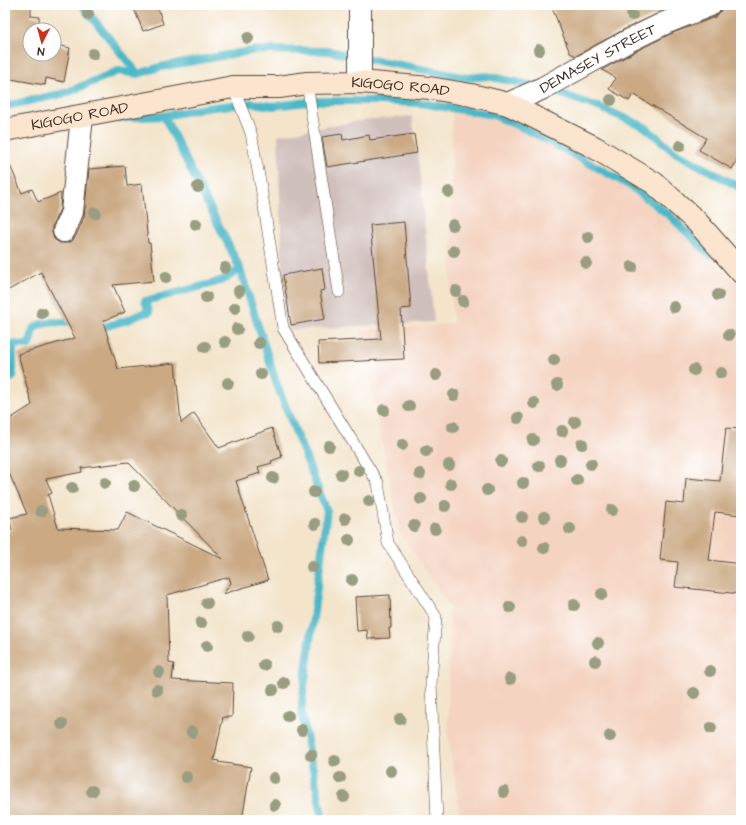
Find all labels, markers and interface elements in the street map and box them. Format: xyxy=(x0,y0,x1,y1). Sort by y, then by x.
street label: DEMASEY STREET xyxy=(536,18,661,98)
north arrow xyxy=(22,22,62,62)
text: N xyxy=(37,44,45,59)
street label: KIGOGO ROAD xyxy=(351,71,451,102)
street label: KIGOGO ROAD xyxy=(29,96,130,135)

